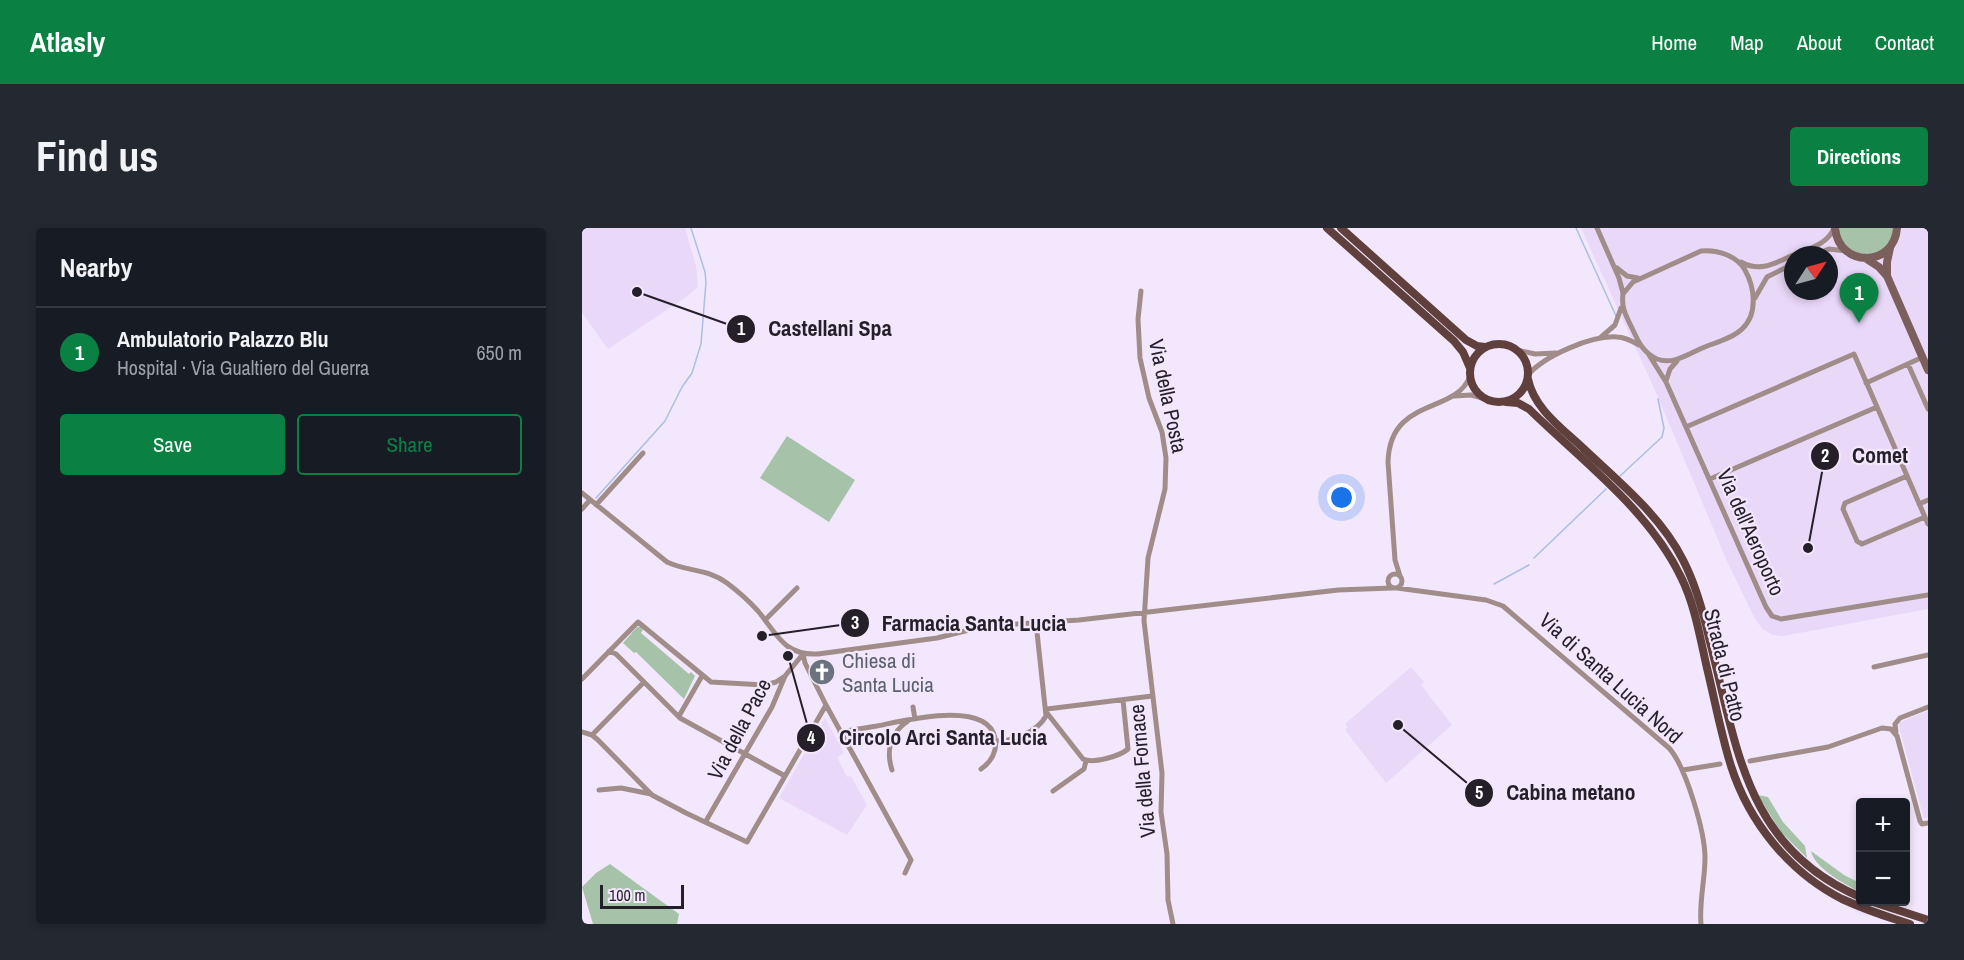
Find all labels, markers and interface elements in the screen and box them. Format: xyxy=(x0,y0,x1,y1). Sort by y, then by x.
text: Atlasly xyxy=(30,23,105,61)
text: Home xyxy=(1651,28,1697,57)
text: Map xyxy=(1730,28,1764,57)
text: About xyxy=(1797,28,1842,57)
text: Contact xyxy=(1875,28,1934,57)
button: Directions xyxy=(1790,127,1928,186)
text: Find us xyxy=(36,128,158,184)
north arrow xyxy=(1784,246,1838,300)
text: Nearby xyxy=(60,250,132,285)
pin: 1 xyxy=(1840,274,1878,323)
callout: Castellani Spa xyxy=(726,309,903,349)
text: Castellani Spa xyxy=(768,313,892,343)
text: 1 xyxy=(737,316,746,341)
text: Ambulatorio Palazzo Blu xyxy=(117,324,329,354)
street label: Via della Posta xyxy=(1142,336,1194,456)
text: 1 xyxy=(75,339,84,366)
text: 650 m xyxy=(476,339,522,366)
text: Hospital · Via Gualtiero del Guerra xyxy=(117,354,369,381)
button: Save xyxy=(60,414,285,475)
button: Share xyxy=(297,414,522,475)
callout: Comet xyxy=(1810,436,1920,476)
text: Comet xyxy=(1852,440,1908,470)
text: 2 xyxy=(1821,443,1829,468)
street label: Via dell'Aeroporto xyxy=(1710,464,1792,600)
your location xyxy=(1327,483,1356,512)
callout: Farmacia Santa Lucia xyxy=(840,603,1079,643)
street label: Via di Santa Lucia Nord xyxy=(1533,606,1689,750)
street label: Strada di Patto xyxy=(1697,606,1753,724)
text: Farmacia Santa Lucia xyxy=(882,608,1066,638)
text: 3 xyxy=(851,610,859,635)
place label: Chiesa di Santa Lucia xyxy=(842,646,934,699)
church icon: Chiesa di Santa Lucia xyxy=(807,657,837,687)
street label: Via della Pace xyxy=(700,673,778,785)
street label: Via della Fornace xyxy=(1122,703,1162,839)
callout: Circolo Arci Santa Lucia xyxy=(796,718,1059,758)
text: Circolo Arci Santa Lucia xyxy=(839,722,1047,752)
text: 4 xyxy=(807,725,816,750)
callout: Cabina metano xyxy=(1464,773,1648,813)
text: Cabina metano xyxy=(1506,777,1636,807)
text: 5 xyxy=(1475,780,1483,805)
map controls xyxy=(1856,798,1910,906)
button: + xyxy=(1856,798,1910,852)
button: − xyxy=(1856,852,1910,906)
scale bar xyxy=(600,882,684,910)
text: 100 m xyxy=(609,884,645,906)

